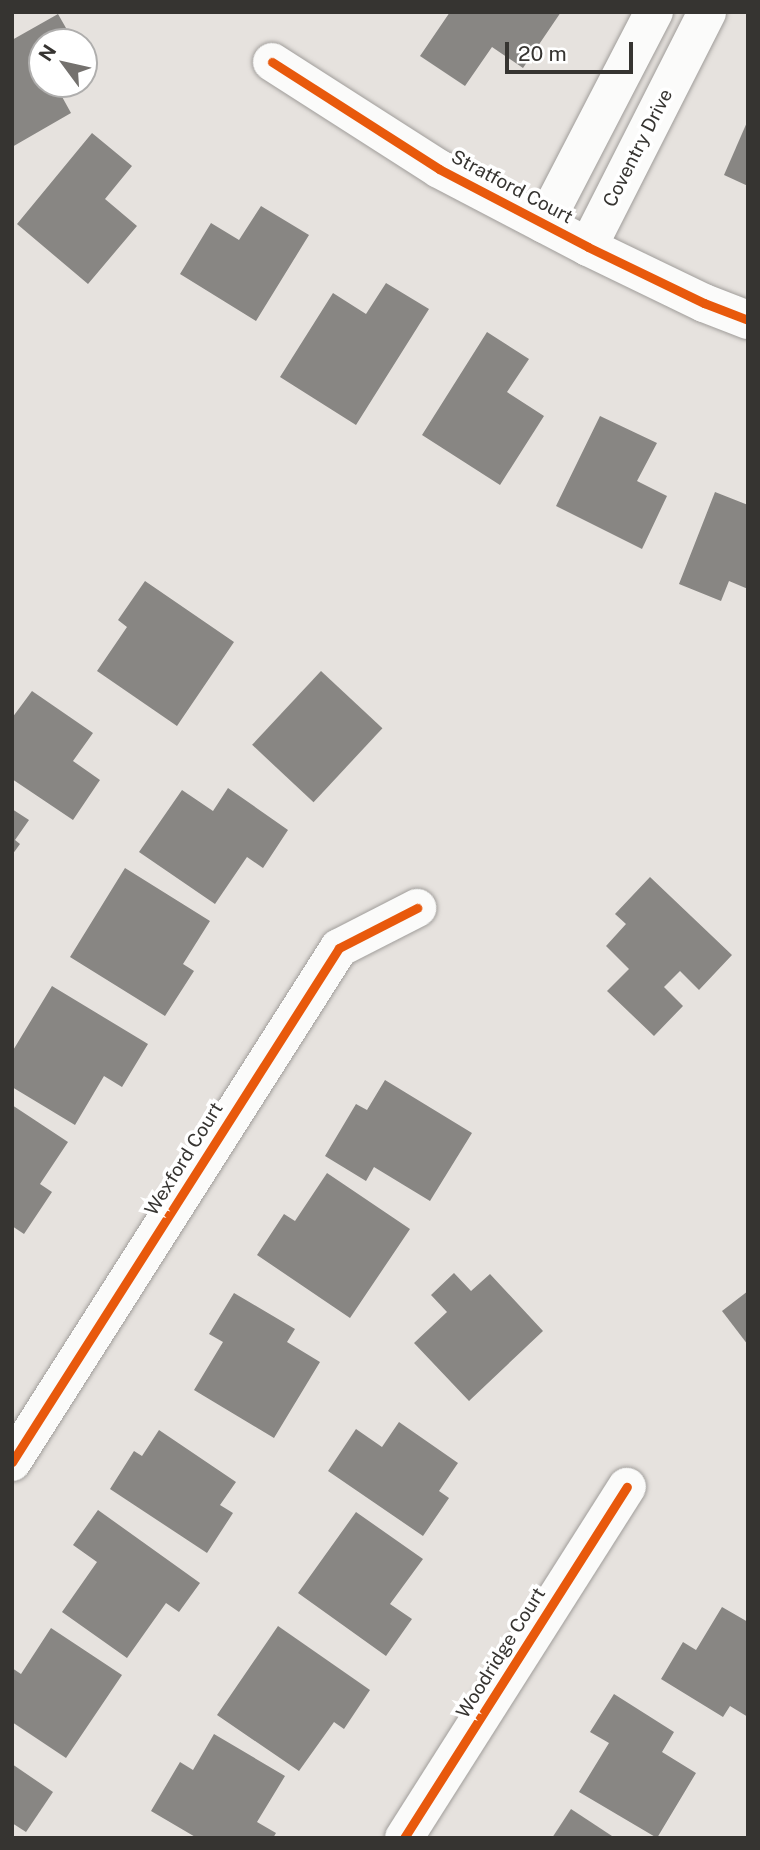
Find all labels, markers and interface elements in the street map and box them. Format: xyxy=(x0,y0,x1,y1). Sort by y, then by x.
north arrow xyxy=(28,28,98,98)
scale bar xyxy=(508,28,636,72)
text: N xyxy=(34,40,60,65)
text: 20 m xyxy=(518,41,567,66)
street label: Coventry Drive xyxy=(598,85,678,211)
street label: Stratford Court xyxy=(447,145,577,229)
street label: Wexford Court xyxy=(140,1098,228,1220)
street label: Woodridge Court xyxy=(452,1583,550,1723)

